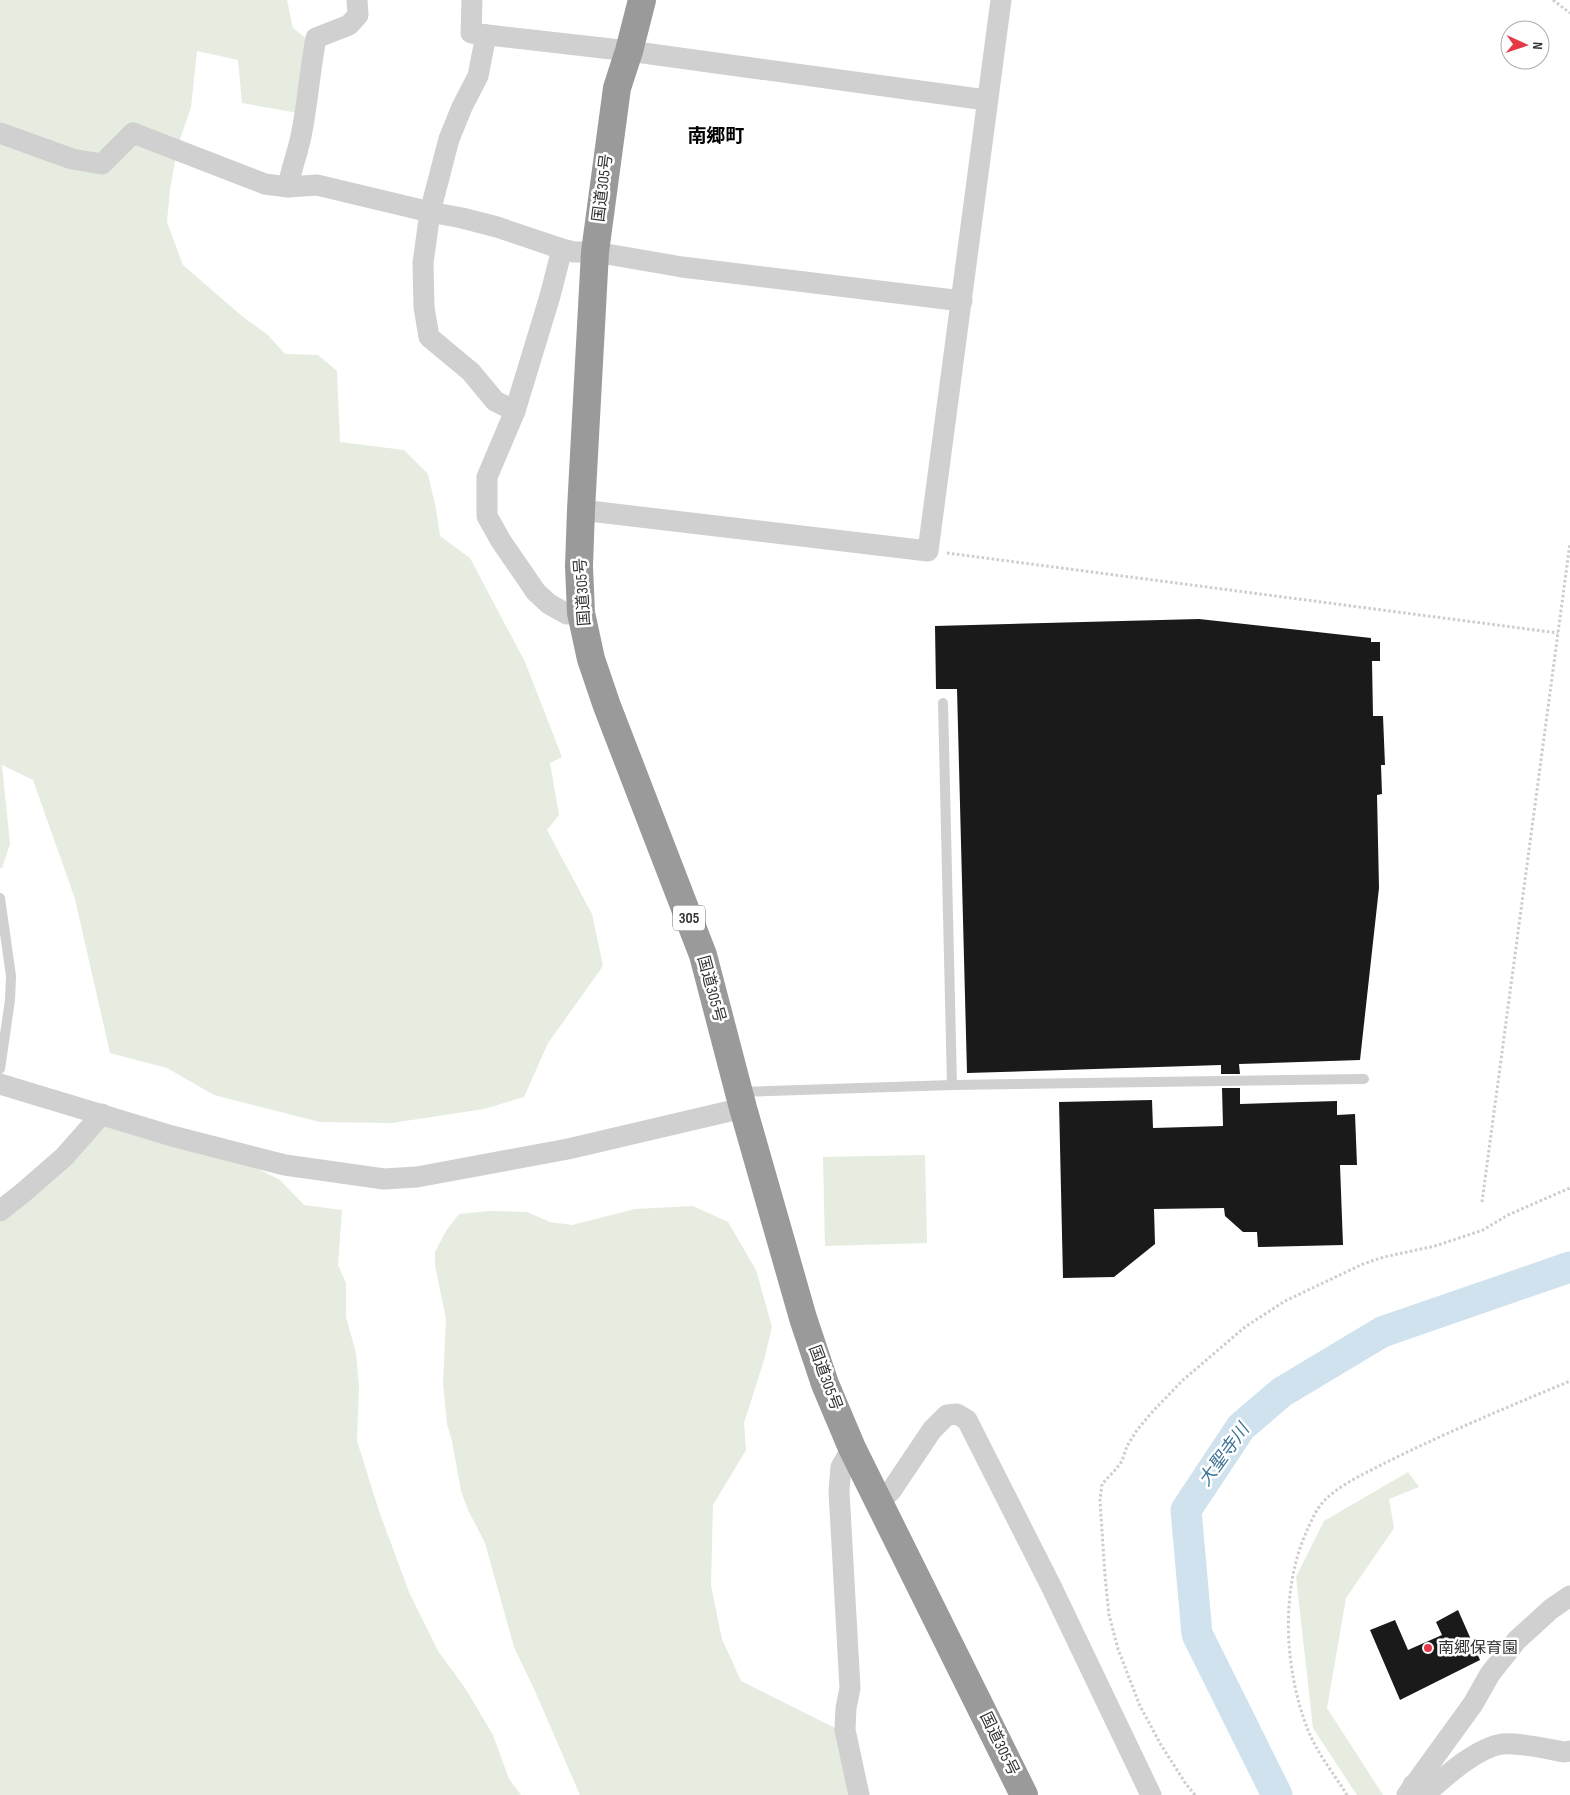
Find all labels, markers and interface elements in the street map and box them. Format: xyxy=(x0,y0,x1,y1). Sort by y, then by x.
north arrow xyxy=(1500,20,1550,70)
text: N xyxy=(1529,41,1546,50)
district label: 南郷町 xyxy=(687,125,745,148)
street label: 国道305号 xyxy=(589,153,617,223)
street label: 国道305号 xyxy=(571,557,595,627)
road number: 305 xyxy=(673,906,705,930)
street label: 国道305号 xyxy=(693,954,729,1024)
street label: 国道305号 xyxy=(804,1343,846,1413)
water label: 大聖寺川 xyxy=(1194,1418,1255,1490)
place label: 南郷保育園 xyxy=(1438,1639,1518,1658)
marker: 南郷保育園 xyxy=(1422,1642,1434,1654)
street label: 国道305号 xyxy=(975,1709,1023,1779)

